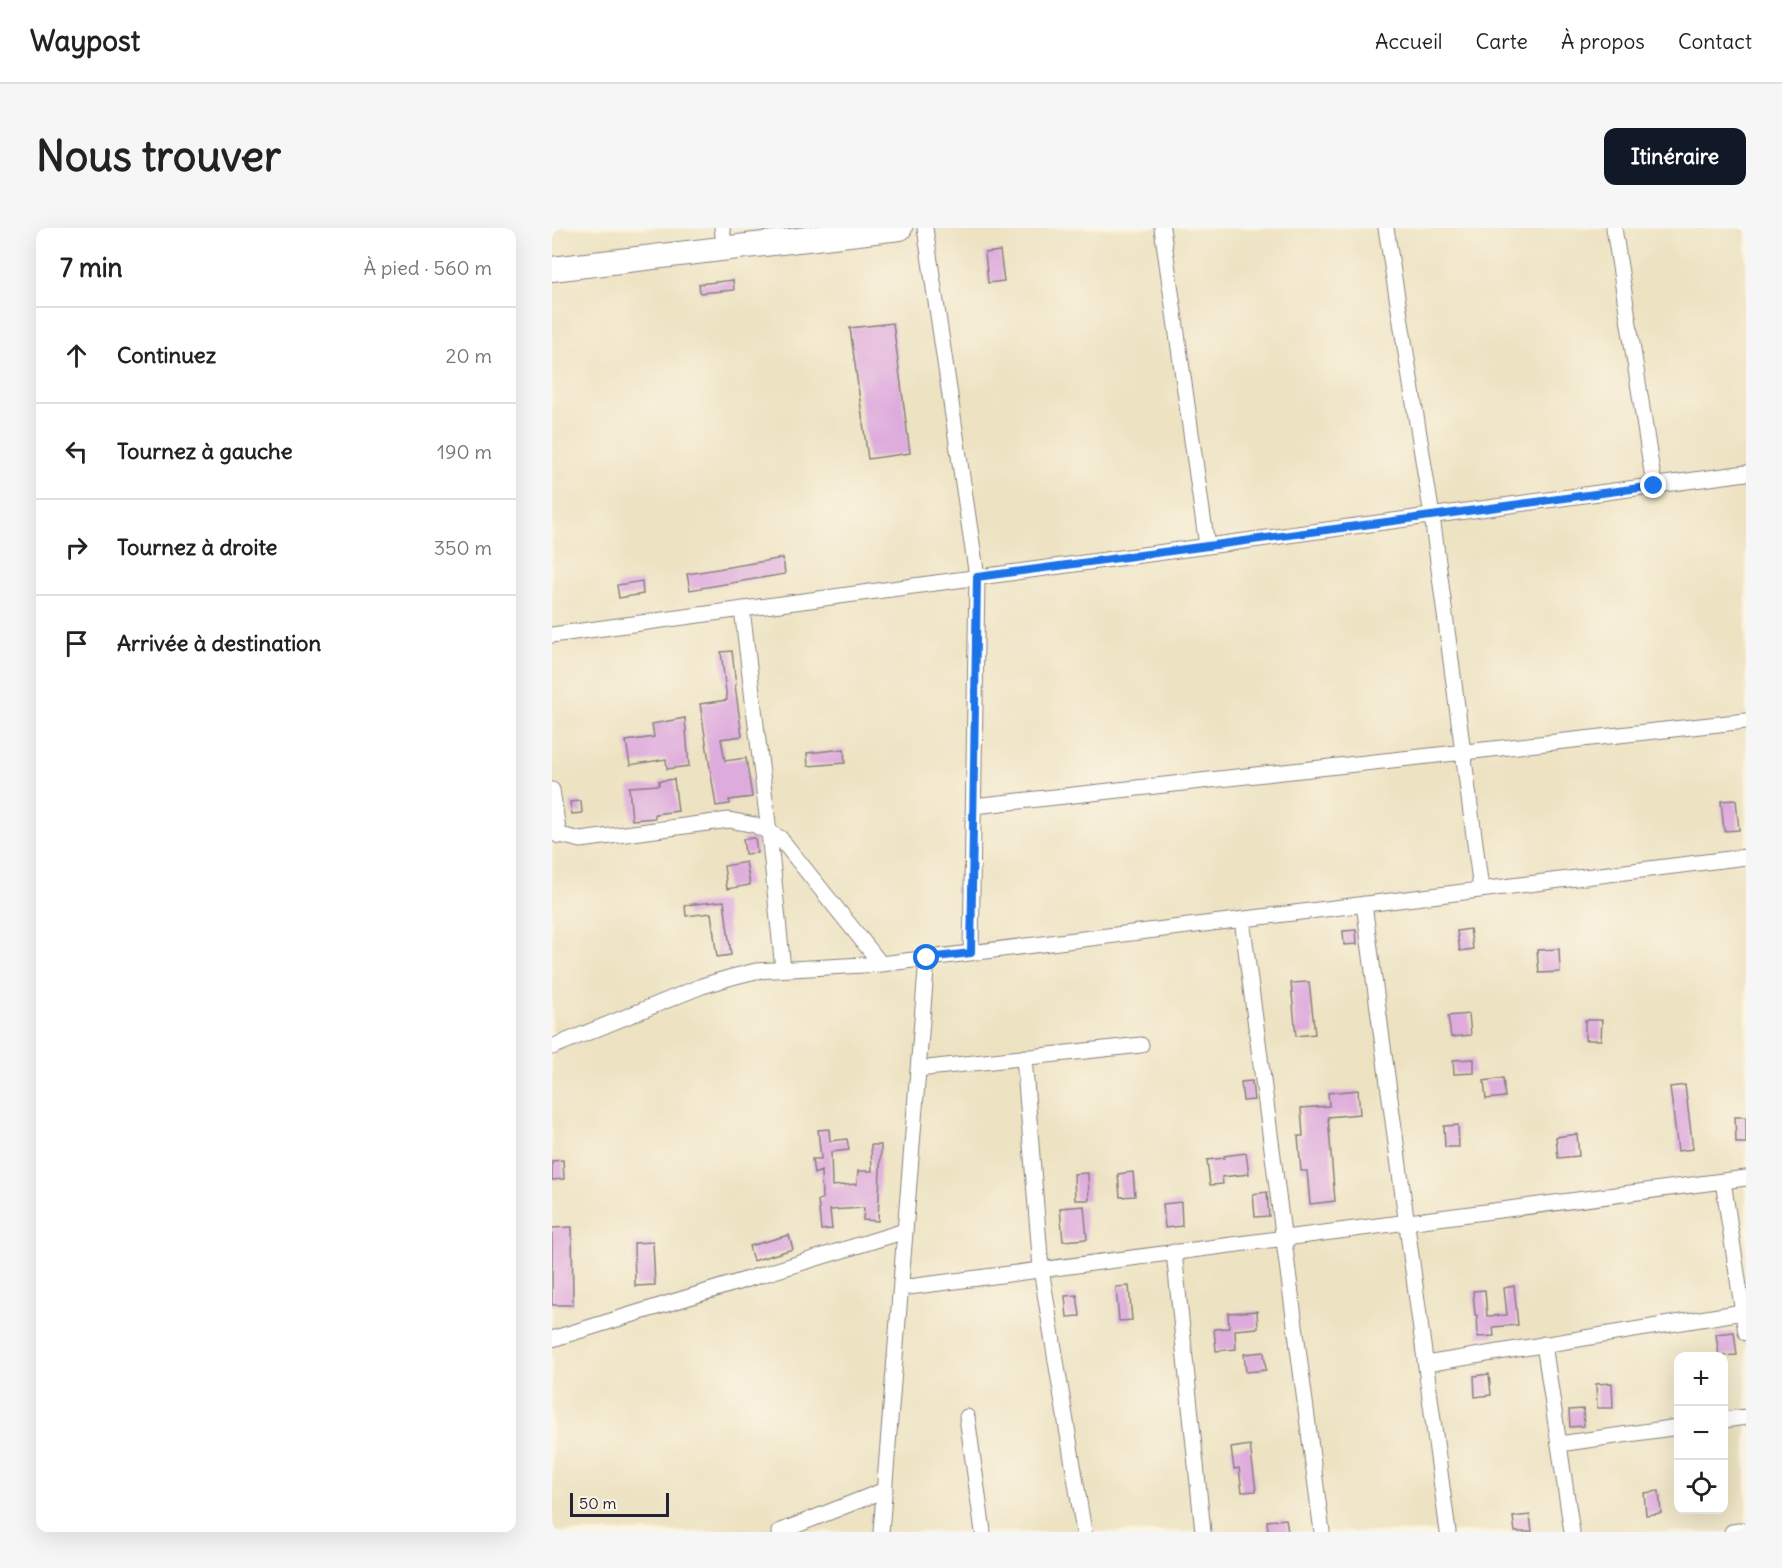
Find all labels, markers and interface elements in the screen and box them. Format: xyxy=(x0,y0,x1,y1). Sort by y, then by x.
text: Waypost xyxy=(30,23,140,59)
text: Accueil xyxy=(1375,28,1443,55)
text: Carte xyxy=(1476,28,1528,55)
text: À propos xyxy=(1561,28,1645,55)
text: Contact xyxy=(1678,28,1752,55)
button: Itinéraire xyxy=(1604,128,1746,185)
text: Nous trouver xyxy=(36,130,281,182)
text: 7 min xyxy=(60,251,123,284)
text: À pied · 560 m xyxy=(364,255,492,280)
icon: ahead xyxy=(60,339,93,372)
text: Continuez xyxy=(117,341,216,369)
text: 20 m xyxy=(446,343,492,368)
icon: left xyxy=(60,435,93,468)
text: Tournez à gauche xyxy=(117,437,293,465)
text: 190 m xyxy=(437,439,492,464)
route end xyxy=(1640,472,1666,498)
icon: right xyxy=(60,531,93,564)
text: Tournez à droite xyxy=(117,533,277,561)
text: 350 m xyxy=(434,535,492,560)
icon: arrive xyxy=(60,627,93,660)
text: Arrivée à destination xyxy=(117,629,321,657)
route start xyxy=(913,944,939,970)
map controls xyxy=(1674,1352,1728,1514)
button: + xyxy=(1674,1352,1728,1406)
button: − xyxy=(1674,1406,1728,1460)
button: locate xyxy=(1674,1460,1728,1514)
scale bar xyxy=(570,1490,669,1518)
text: 50 m xyxy=(579,1493,617,1513)

